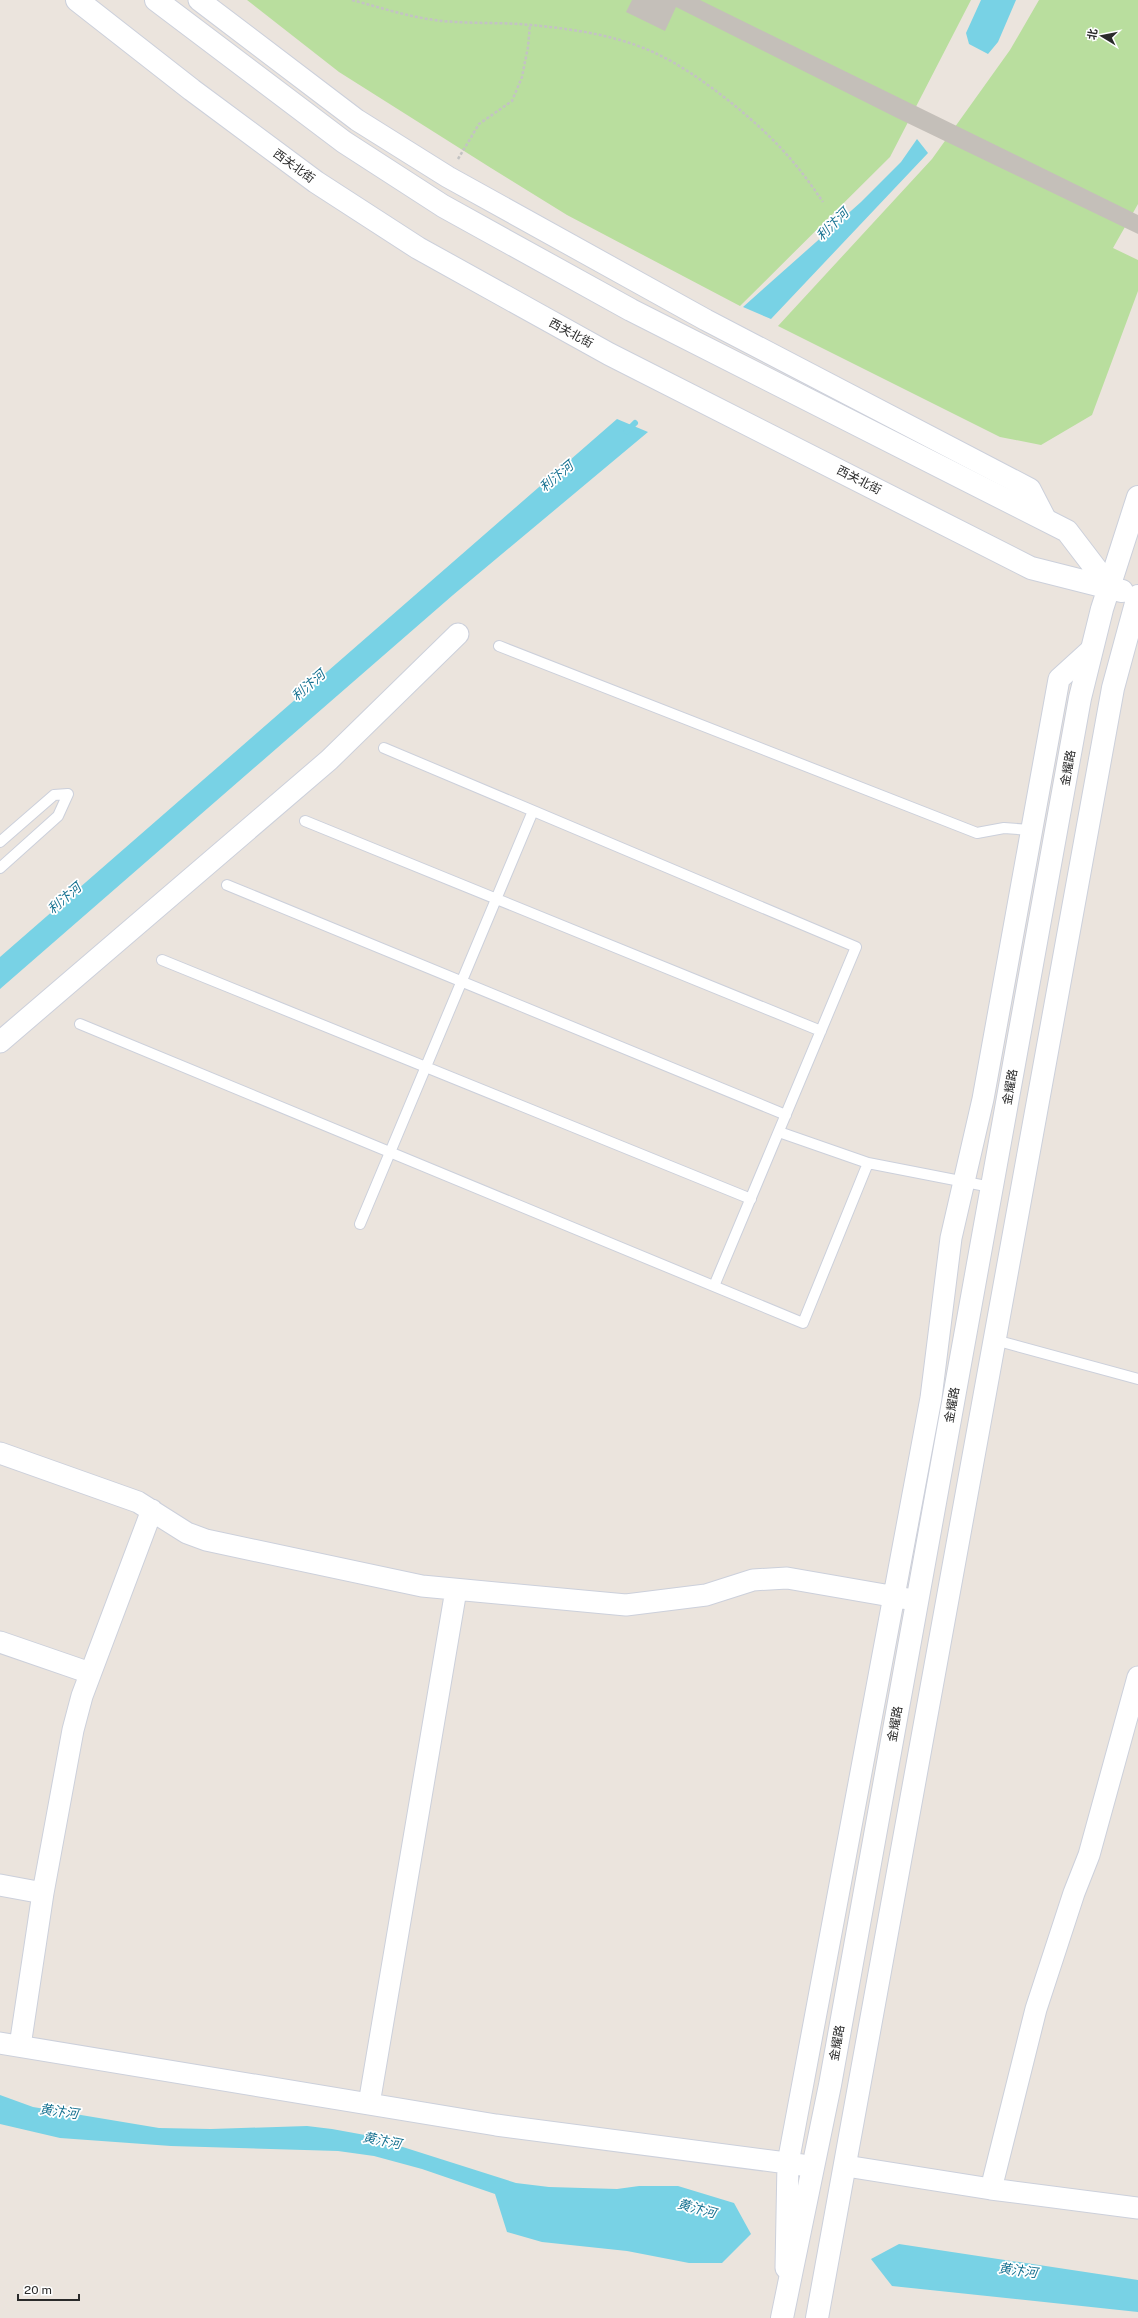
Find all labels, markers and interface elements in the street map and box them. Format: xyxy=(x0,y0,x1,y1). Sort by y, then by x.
north arrow xyxy=(1082,16,1122,56)
text: 北 xyxy=(1085,28,1099,41)
street label: 西关北街 xyxy=(270,146,318,186)
water label: 利汴河 xyxy=(813,203,854,243)
street label: 西关北街 xyxy=(547,316,595,350)
water label: 利汴河 xyxy=(537,456,578,495)
street label: 西关北街 xyxy=(834,463,884,497)
water label: 利汴河 xyxy=(289,665,330,704)
street label: 金耀路 xyxy=(1058,749,1078,787)
water label: 利汴河 xyxy=(45,878,86,917)
street label: 金耀路 xyxy=(1000,1068,1020,1106)
street label: 金耀路 xyxy=(942,1386,962,1424)
street label: 金耀路 xyxy=(885,1705,905,1743)
street label: 金耀路 xyxy=(827,2024,847,2062)
water label: 黄汴河 xyxy=(39,2101,82,2122)
water label: 黄汴河 xyxy=(361,2129,405,2152)
water label: 黄汴河 xyxy=(676,2196,721,2222)
water label: 黄汴河 xyxy=(998,2260,1041,2281)
scale bar xyxy=(18,2276,79,2302)
text: 20 m xyxy=(24,2283,52,2297)

